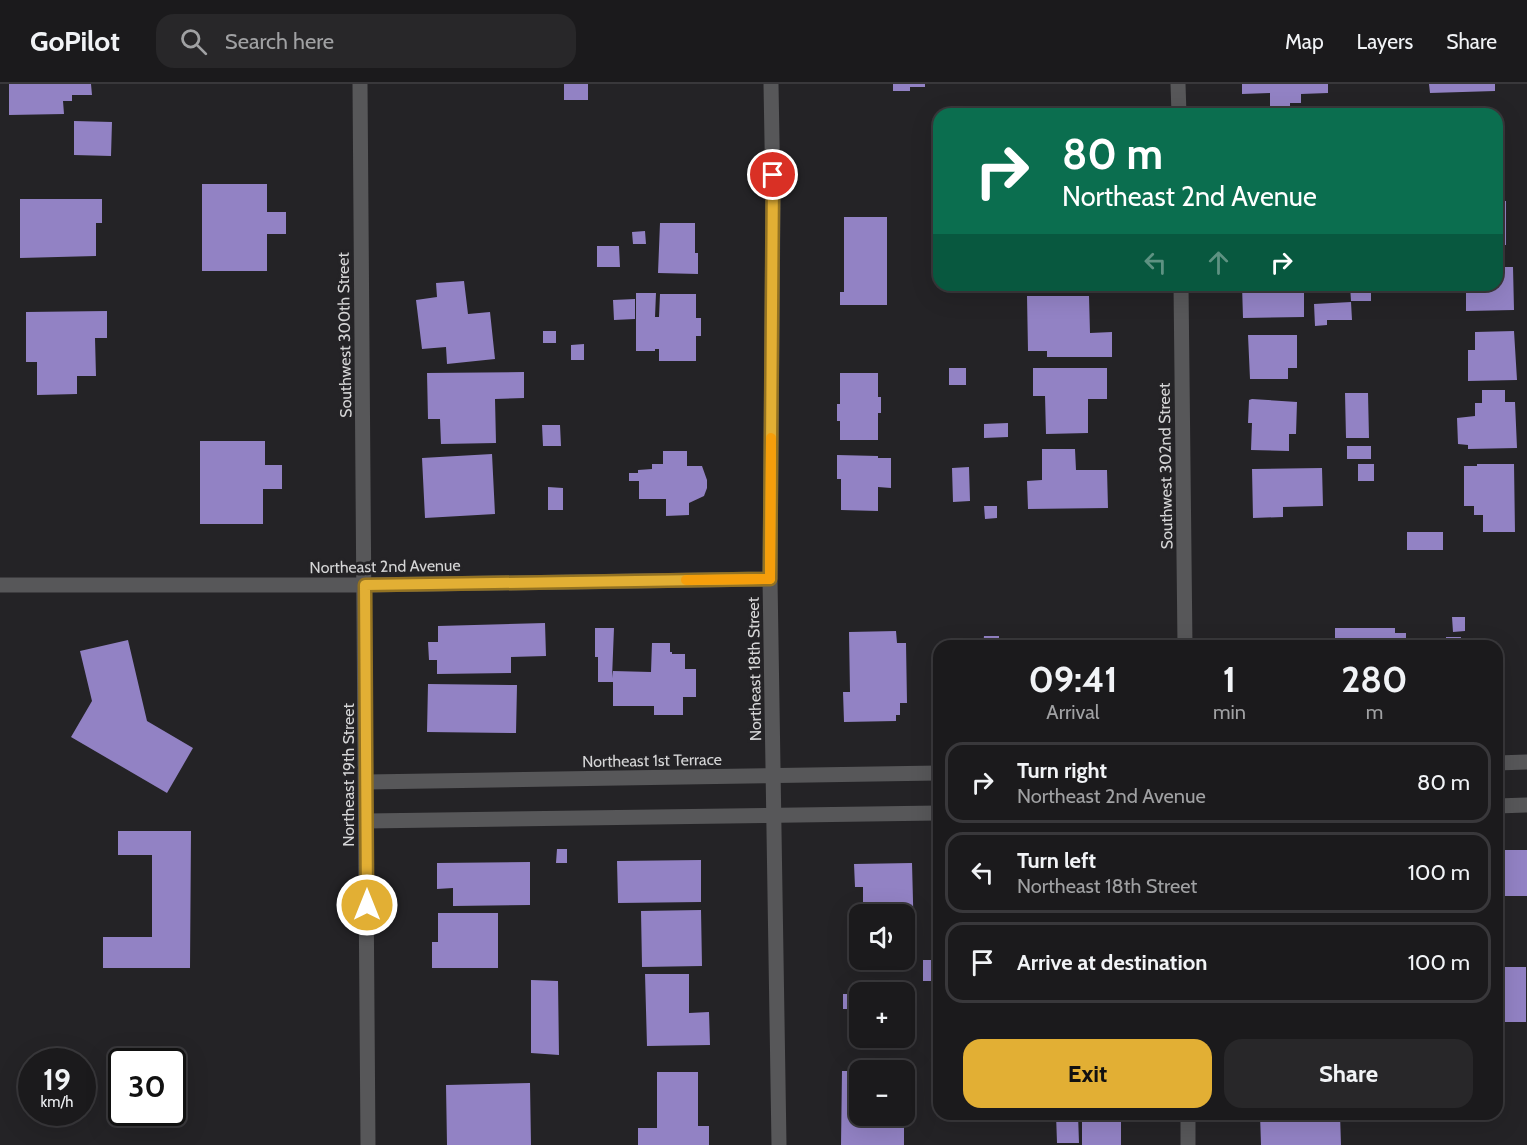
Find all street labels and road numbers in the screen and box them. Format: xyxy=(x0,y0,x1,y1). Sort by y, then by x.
street label: Southwest 300th Street xyxy=(334,251,355,418)
street label: Southwest 302nd Street xyxy=(1155,382,1176,549)
street label: Northeast 2nd Avenue xyxy=(309,556,461,577)
street label: Northeast 18th Street xyxy=(744,596,765,741)
street label: Northeast 19th Street xyxy=(339,703,358,847)
street label: Northeast 1st Terrace xyxy=(582,750,722,771)

